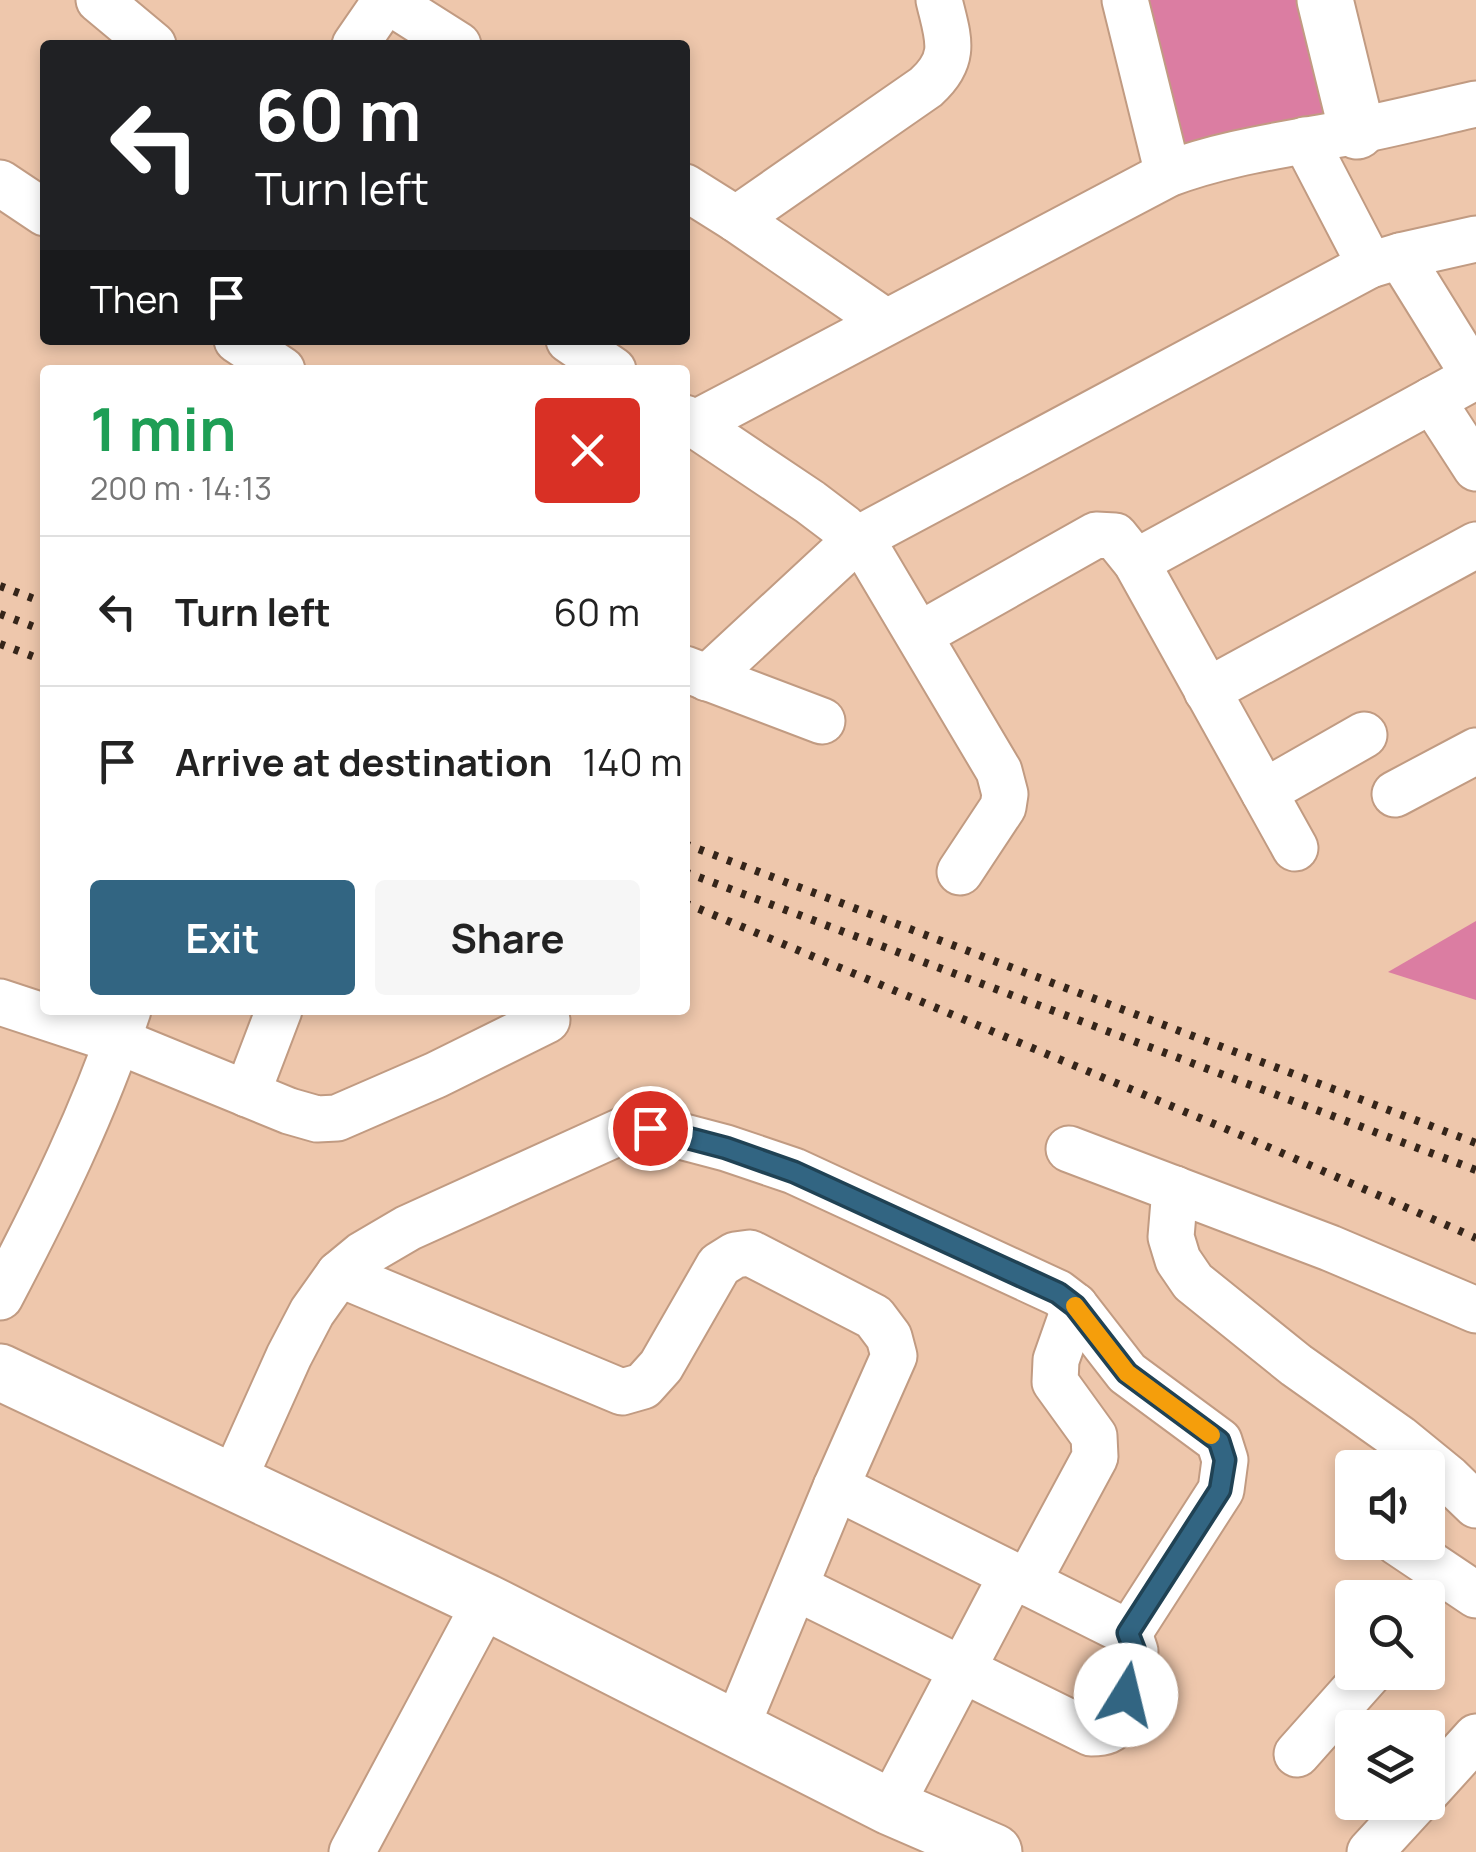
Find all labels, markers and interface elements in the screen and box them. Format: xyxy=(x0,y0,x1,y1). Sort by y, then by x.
text: 60 m xyxy=(255,66,422,162)
icon: left xyxy=(90,80,220,210)
text: Turn left xyxy=(255,157,429,219)
icon: arrive xyxy=(199,270,254,325)
text: Then xyxy=(90,272,179,324)
text: 1 min xyxy=(90,387,237,469)
button: close xyxy=(535,398,640,503)
text: 200 m · 14:13 xyxy=(90,466,272,510)
icon: left xyxy=(90,584,145,639)
text: Turn left xyxy=(175,585,331,637)
text: 60 m xyxy=(553,585,640,637)
icon: arrive xyxy=(90,734,145,789)
text: Arrive at destination xyxy=(175,735,552,787)
text: 140 m xyxy=(582,735,682,787)
button: Exit xyxy=(90,880,355,995)
button: Share xyxy=(375,880,640,995)
pin xyxy=(608,1086,693,1171)
icon: arrive xyxy=(623,1101,678,1156)
map controls xyxy=(1335,1450,1445,1820)
button: sound xyxy=(1335,1450,1445,1560)
button: search xyxy=(1335,1580,1445,1690)
position arrow xyxy=(1074,1643,1178,1747)
button: layers xyxy=(1335,1710,1445,1820)

